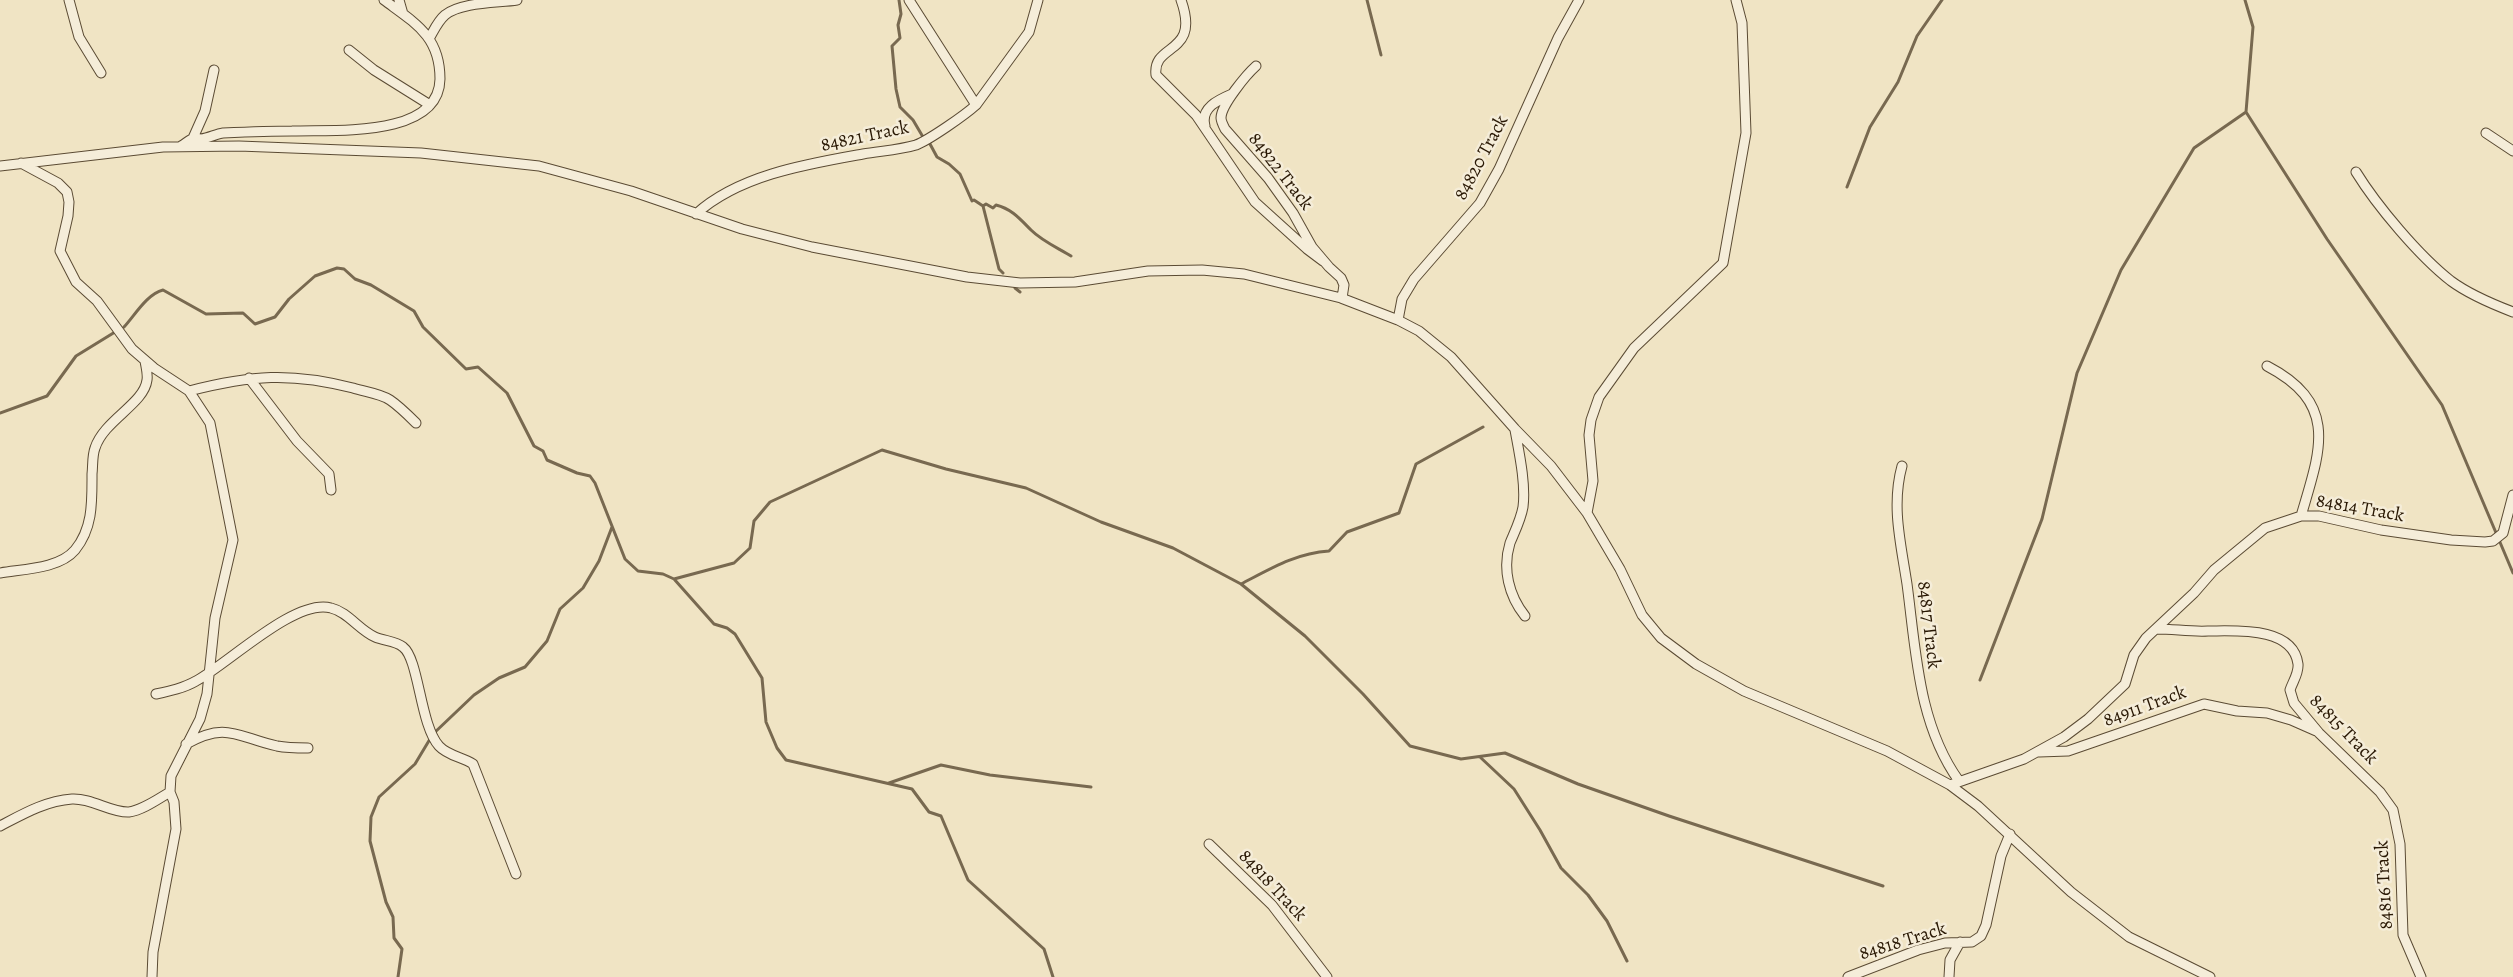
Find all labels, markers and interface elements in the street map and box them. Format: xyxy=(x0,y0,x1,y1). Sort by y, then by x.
street label: 84820 Track xyxy=(1450,112,1514,204)
street label: 84821 Track xyxy=(819,117,911,157)
street label: 84822 Track xyxy=(1243,129,1317,215)
street label: 84814 Track xyxy=(2314,490,2406,528)
street label: 84817 Track xyxy=(1911,580,1945,670)
street label: 84911 Track xyxy=(2100,682,2190,732)
street label: 84815 Track xyxy=(2304,690,2382,770)
street label: 84816 Track xyxy=(2371,840,2399,930)
street label: 84818 Track xyxy=(1233,845,1311,927)
street label: 84818 Track xyxy=(1857,918,1949,966)

